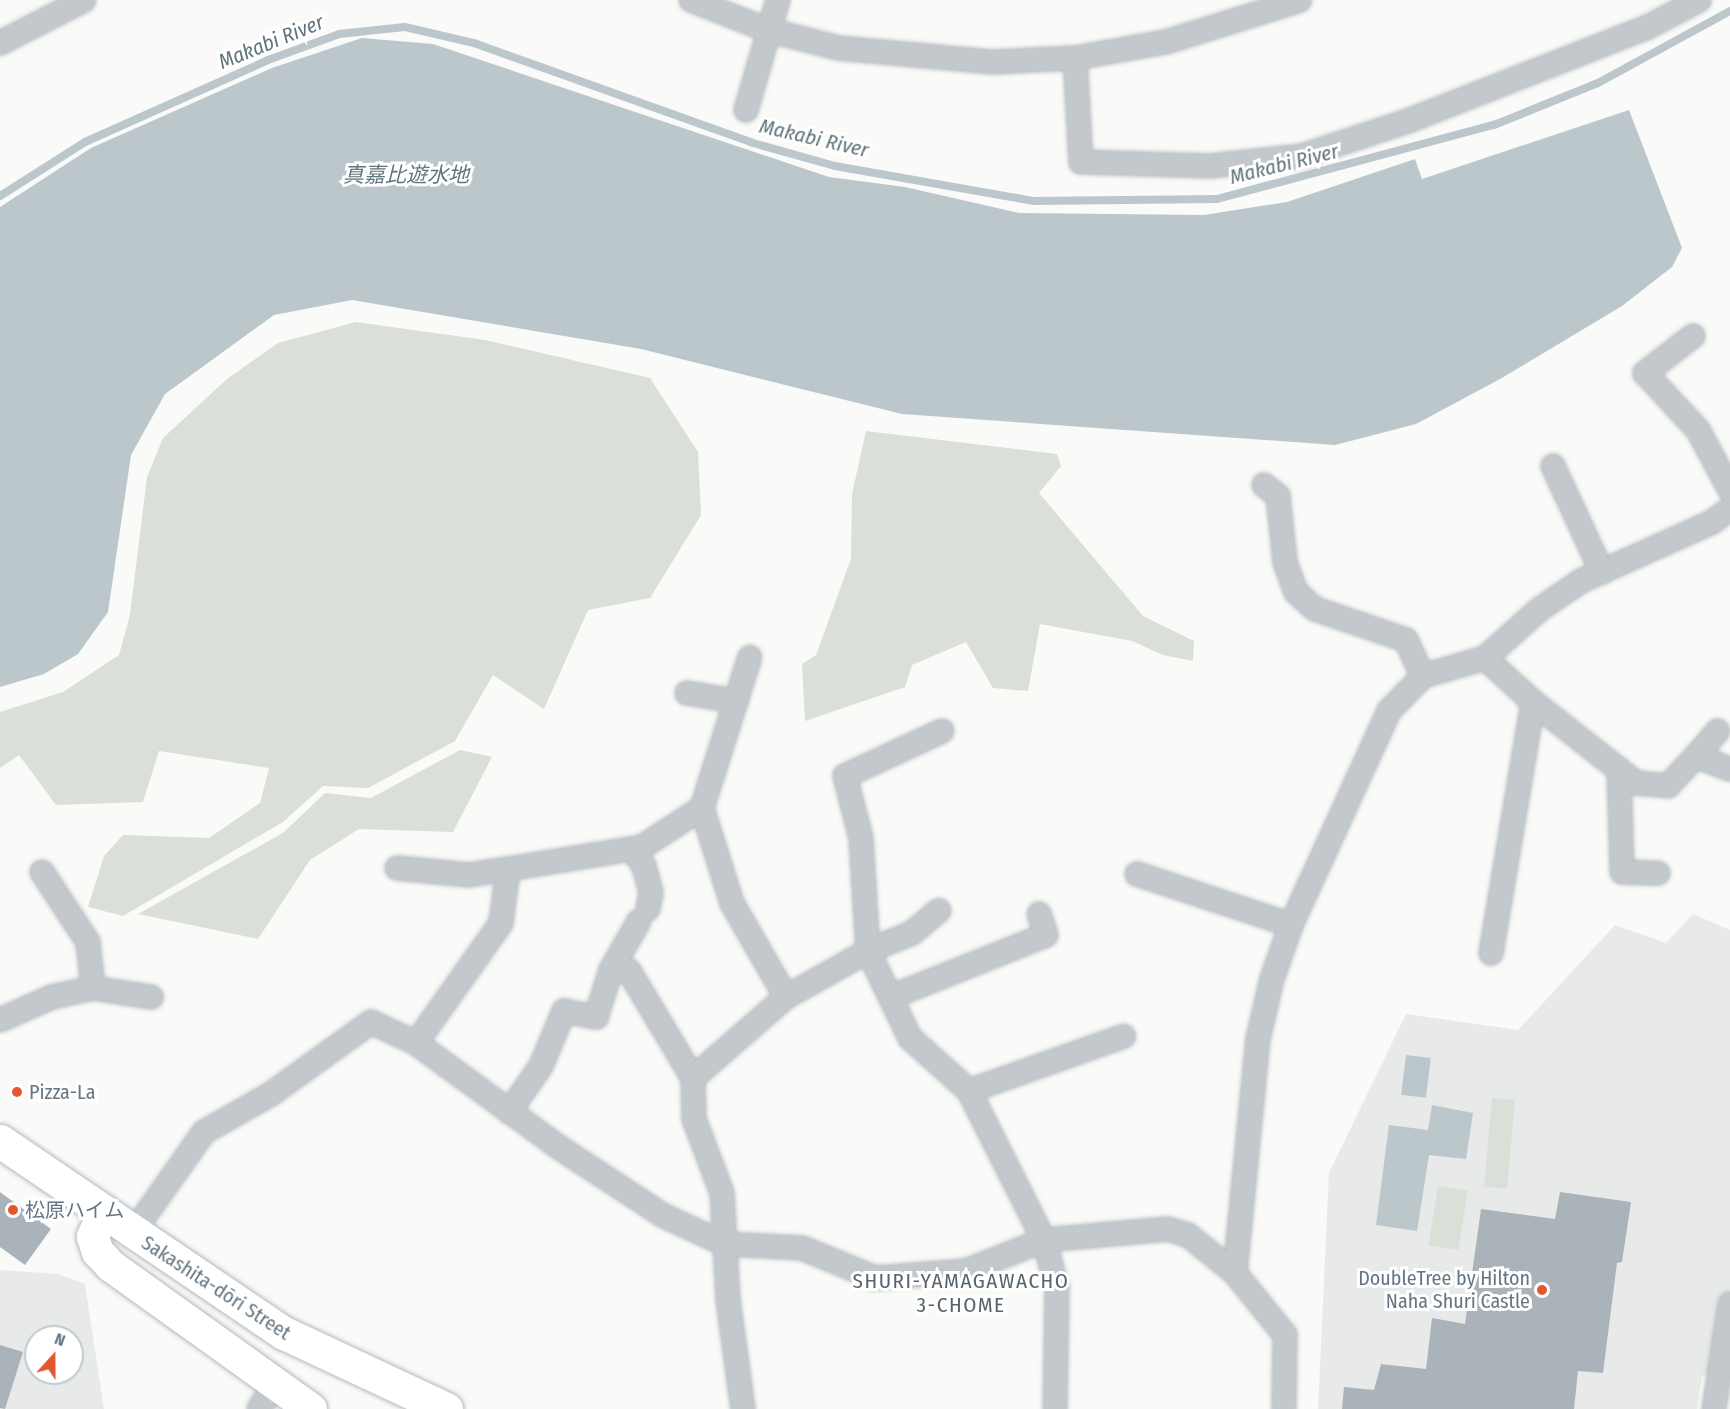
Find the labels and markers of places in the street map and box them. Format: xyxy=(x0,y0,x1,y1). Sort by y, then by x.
place label: Pizza-La xyxy=(29,1080,96,1104)
marker: Pizza-La xyxy=(10,1085,24,1099)
place label: 松原ハイム xyxy=(25,1198,125,1222)
marker: 松原ハイム xyxy=(6,1203,20,1217)
place label: DoubleTree by Hilton Naha Shuri Castle xyxy=(1358,1266,1530,1313)
marker: DoubleTree by Hilton Naha Shuri Castle xyxy=(1535,1283,1549,1297)

